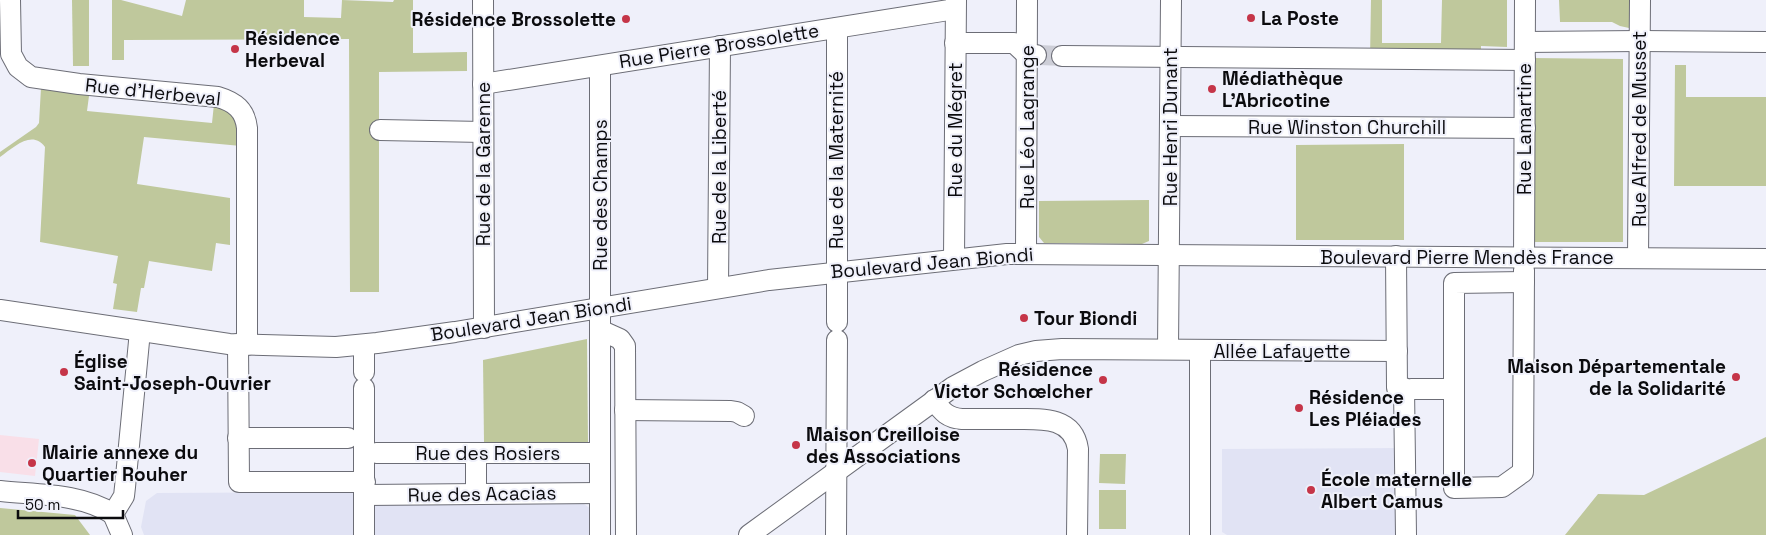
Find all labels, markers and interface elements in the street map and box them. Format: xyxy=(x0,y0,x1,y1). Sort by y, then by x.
place label: La Poste xyxy=(1261,6,1339,31)
place label: Résidence Brossolette xyxy=(412,7,616,32)
marker: La Poste xyxy=(1245,12,1257,24)
marker: Résidence Brossolette xyxy=(620,13,632,25)
street label: Rue Pierre Brossolette xyxy=(617,18,821,74)
place label: Résidence Herbeval xyxy=(245,26,340,73)
street label: Rue Alfred de Musset xyxy=(1627,31,1652,227)
marker: Résidence Herbeval xyxy=(229,43,241,55)
street label: Rue Léo Lagrange xyxy=(1015,45,1040,209)
street label: Rue Henri Dunant xyxy=(1158,48,1183,206)
street label: Rue du Mégret xyxy=(943,63,968,197)
street label: Rue Lamartine xyxy=(1512,63,1537,195)
place label: Médiathèque L'Abricotine xyxy=(1222,66,1343,113)
street label: Rue de la Maternité xyxy=(824,71,849,249)
street label: Rue d'Herbeval xyxy=(84,72,222,112)
street label: Rue de la Garenne xyxy=(471,82,496,246)
marker: Médiathèque L'Abricotine xyxy=(1206,83,1218,95)
street label: Rue de la Liberté xyxy=(707,90,732,244)
street label: Rue Winston Churchill xyxy=(1248,115,1446,140)
street label: Rue des Champs xyxy=(588,119,613,271)
street label: Boulevard Jean Biondi xyxy=(830,242,1034,284)
street label: Boulevard Pierre Mendès France xyxy=(1320,245,1614,270)
street label: Boulevard Jean Biondi xyxy=(429,291,633,347)
place label: Tour Biondi xyxy=(1034,306,1137,331)
marker: Tour Biondi xyxy=(1018,312,1030,324)
street label: Allée Lafayette xyxy=(1213,339,1351,364)
place label: Église Saint-Joseph-Ouvrier xyxy=(74,349,271,396)
place label: Maison Départementale de la Solidarité xyxy=(1507,354,1726,401)
place label: Résidence Victor Schœlcher xyxy=(934,357,1093,404)
marker: Église Saint-Joseph-Ouvrier xyxy=(58,366,70,378)
marker: Maison Départementale de la Solidarité xyxy=(1730,371,1742,383)
marker: Résidence Victor Schœlcher xyxy=(1097,374,1109,386)
place label: Résidence Les Pléiades xyxy=(1309,385,1421,432)
marker: Résidence Les Pléiades xyxy=(1293,402,1305,414)
place label: Maison Creilloise des Associations xyxy=(806,422,961,469)
marker: Maison Creilloise des Associations xyxy=(790,439,802,451)
place label: Mairie annexe du Quartier Rouher xyxy=(42,440,198,487)
street label: Rue des Rosiers xyxy=(416,441,560,466)
marker: Mairie annexe du Quartier Rouher xyxy=(26,457,38,469)
place label: École maternelle Albert Camus xyxy=(1321,467,1472,514)
street label: Rue des Acacias xyxy=(407,480,557,508)
marker: École maternelle Albert Camus xyxy=(1305,484,1317,496)
scale bar xyxy=(18,488,122,520)
text: 50 m xyxy=(25,495,60,514)

